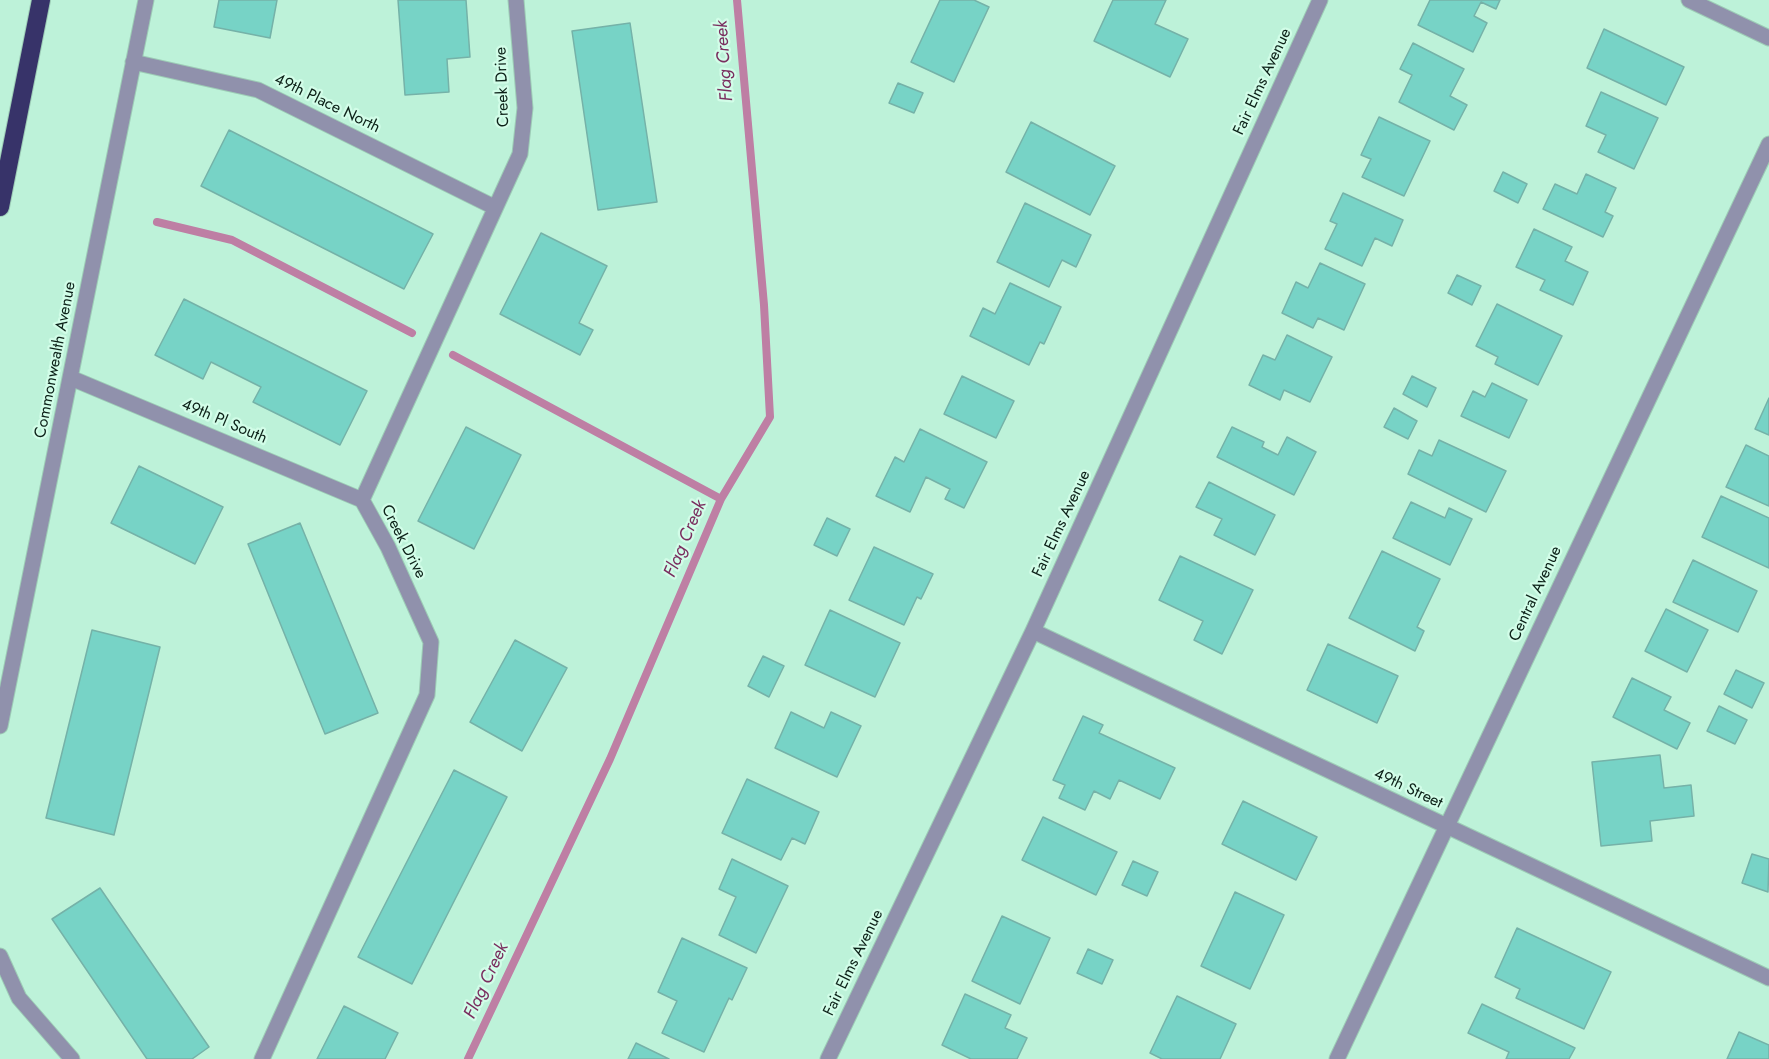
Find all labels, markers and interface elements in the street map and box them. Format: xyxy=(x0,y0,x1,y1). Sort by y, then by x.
water label: Flag Creek xyxy=(711,20,739,102)
street label: Fair Elms Avenue xyxy=(1230,26,1296,138)
street label: Creek Drive xyxy=(492,47,514,127)
street label: 49th Place North xyxy=(271,70,383,138)
street label: Commonwealth Avenue xyxy=(31,280,81,440)
street label: 49th Pl South xyxy=(178,395,270,449)
street label: Fair Elms Avenue xyxy=(1029,468,1095,580)
water label: Flag Creek xyxy=(660,497,712,581)
street label: Creek Drive xyxy=(376,502,430,582)
street label: Central Avenue xyxy=(1506,543,1566,645)
street label: 49th Street xyxy=(1371,765,1445,813)
street label: Fair Elms Avenue xyxy=(820,907,888,1019)
water label: Flag Creek xyxy=(460,940,514,1022)

